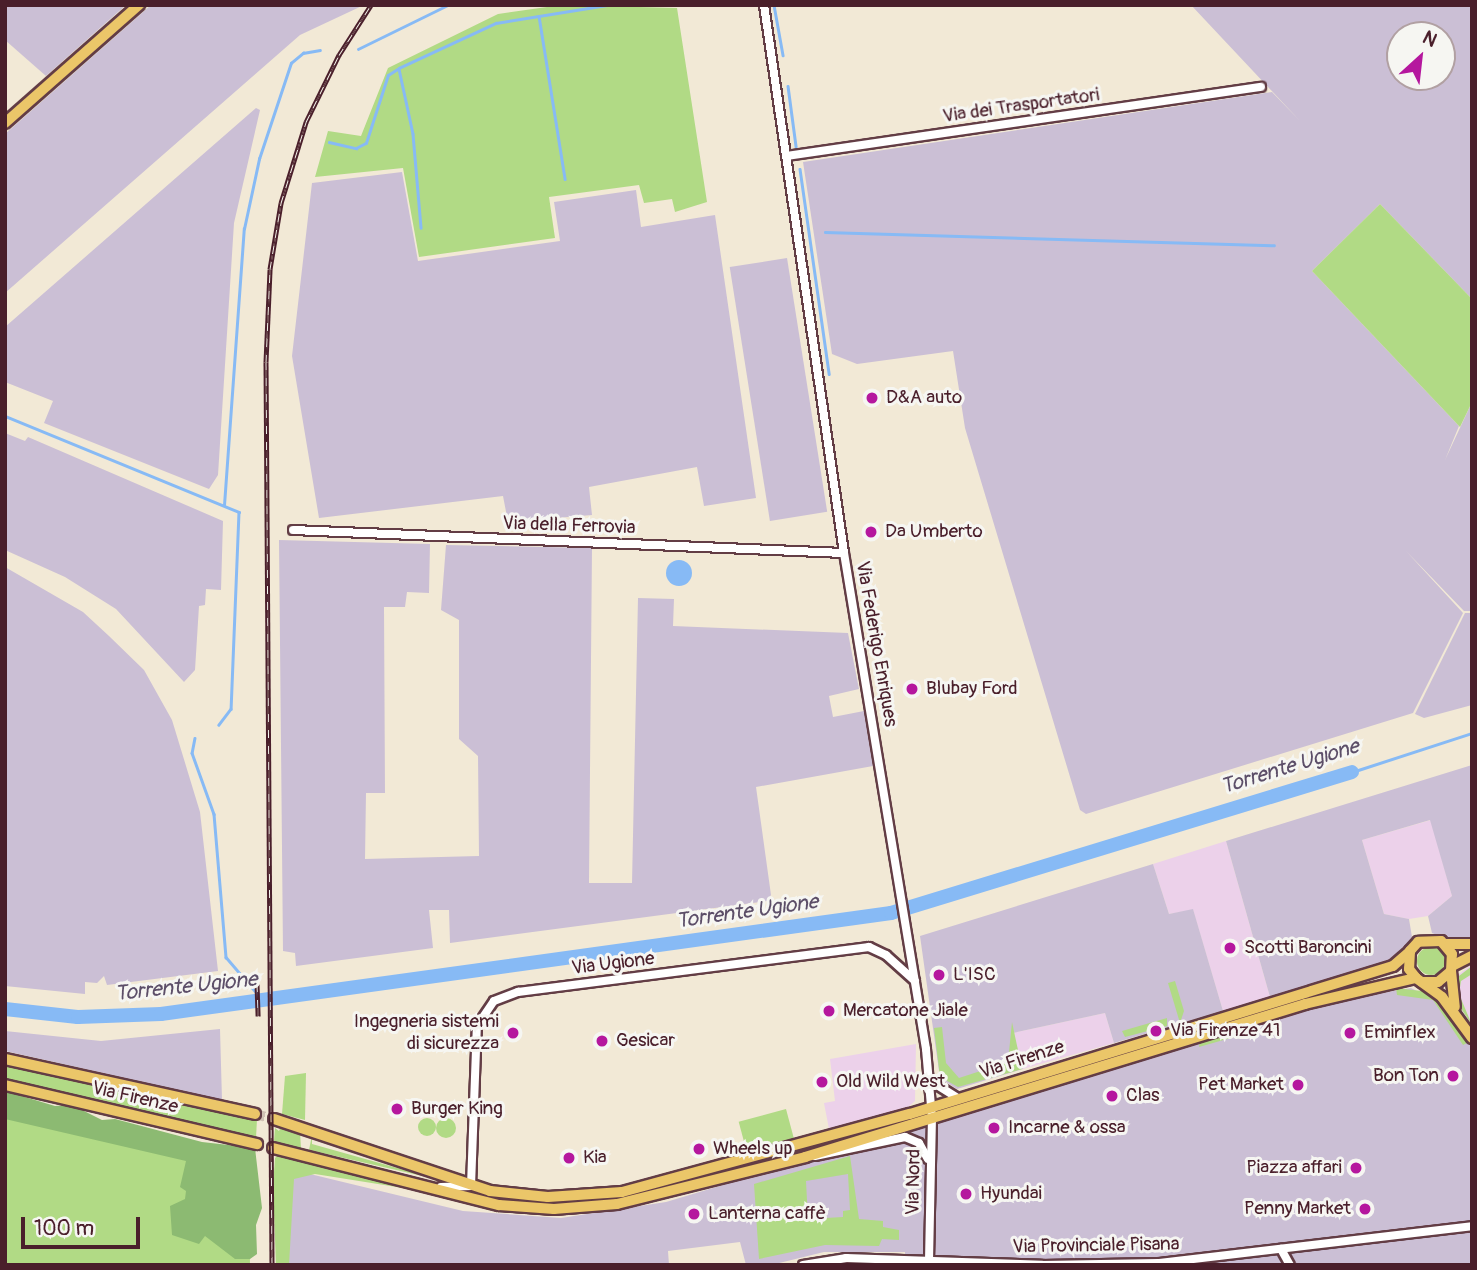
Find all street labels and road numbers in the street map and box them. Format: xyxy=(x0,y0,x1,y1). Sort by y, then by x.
street label: Via dei Trasportatori xyxy=(941,84,1101,128)
street label: Via della Ferrovia xyxy=(502,512,636,540)
street label: Via Federigo Enriques xyxy=(850,559,902,729)
street label: Via Ugione xyxy=(570,948,656,980)
street label: Via Firenze xyxy=(977,1036,1067,1084)
street label: Via Firenze xyxy=(90,1077,180,1119)
street label: Via Nord xyxy=(902,1149,926,1215)
street label: Via Provinciale Pisana xyxy=(1012,1233,1180,1259)

